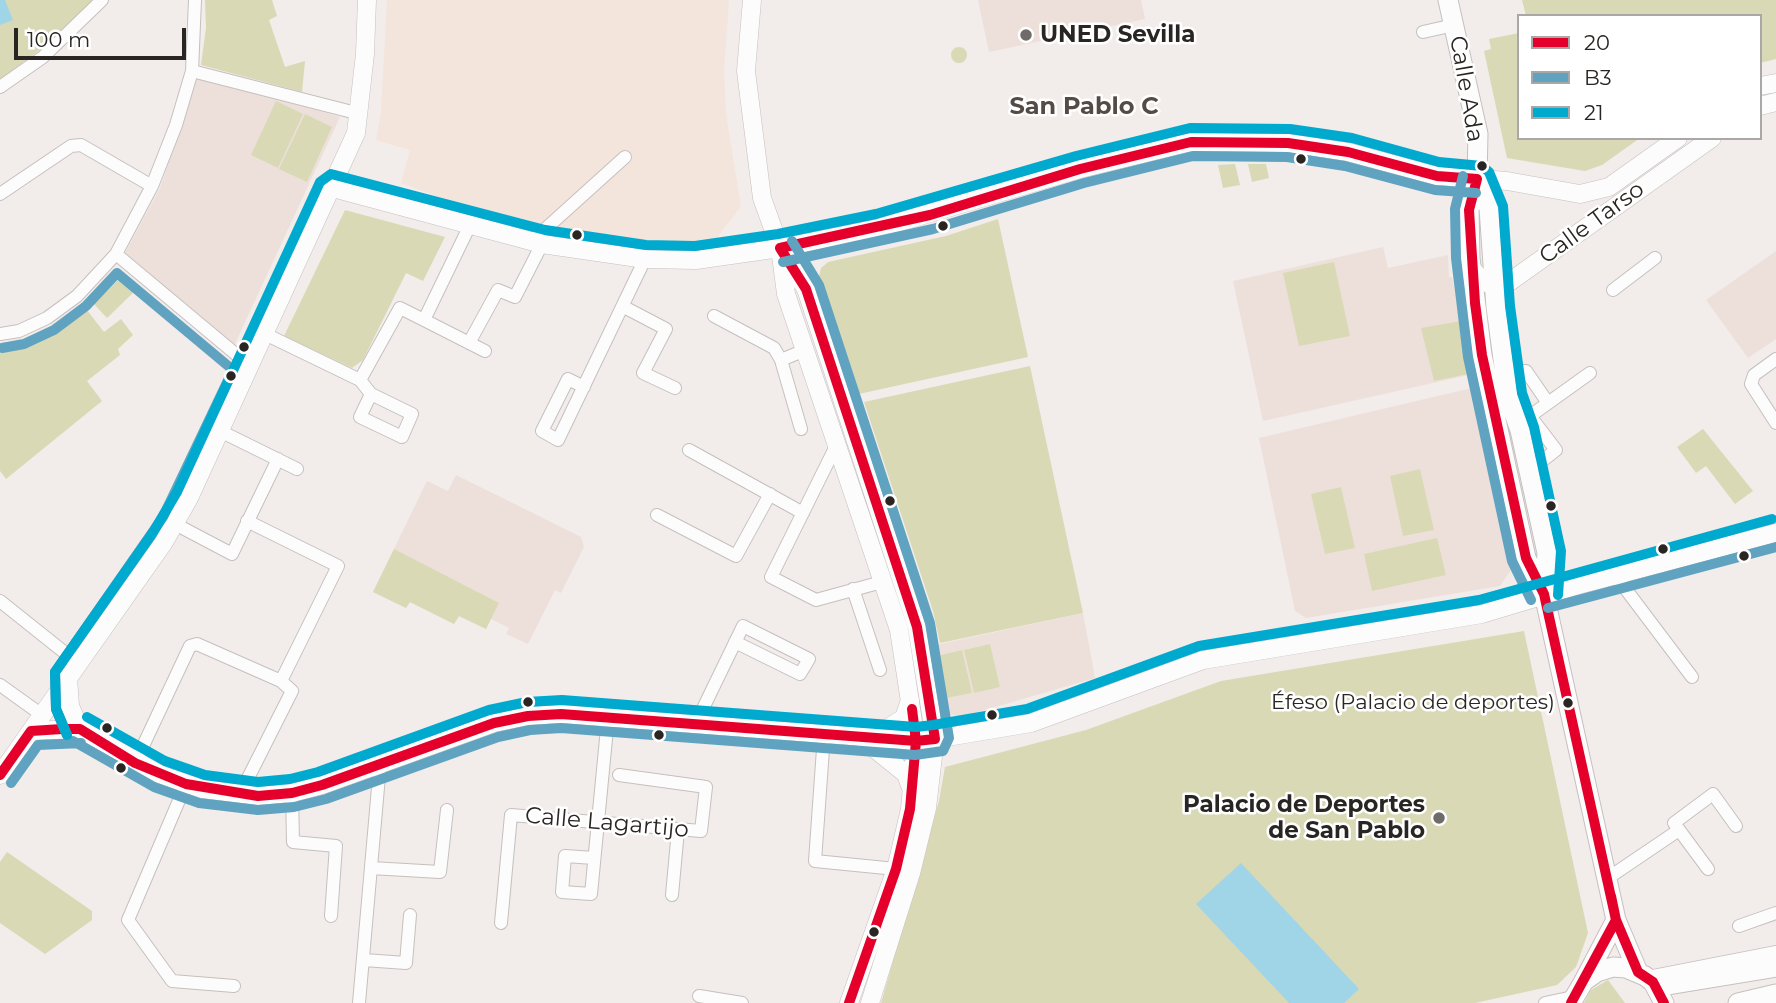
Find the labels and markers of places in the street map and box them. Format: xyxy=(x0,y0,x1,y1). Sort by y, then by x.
place label: UNED Sevilla xyxy=(1040,21,1195,49)
marker: UNED Sevilla xyxy=(1018,27,1034,43)
unlabelled marker xyxy=(1294,152,1308,166)
unlabelled marker xyxy=(1475,159,1489,173)
unlabelled marker xyxy=(936,219,950,233)
unlabelled marker xyxy=(570,228,584,242)
unlabelled marker xyxy=(237,340,251,354)
unlabelled marker xyxy=(224,369,238,383)
unlabelled marker xyxy=(883,494,897,508)
unlabelled marker xyxy=(1544,499,1558,513)
unlabelled marker xyxy=(1656,542,1670,556)
unlabelled marker xyxy=(1737,549,1751,563)
place label: Éfeso (Palacio de deportes) xyxy=(1271,690,1555,716)
unlabelled marker xyxy=(521,695,535,709)
marker: Éfeso (Palacio de deportes) xyxy=(1561,696,1575,710)
unlabelled marker xyxy=(985,708,999,722)
unlabelled marker xyxy=(100,721,114,735)
unlabelled marker xyxy=(652,728,666,742)
unlabelled marker xyxy=(114,761,128,775)
place label: Palacio de Deportes de San Pablo xyxy=(1183,791,1425,845)
marker: Palacio de Deportes de San Pablo xyxy=(1431,810,1447,826)
unlabelled marker xyxy=(867,925,881,939)

